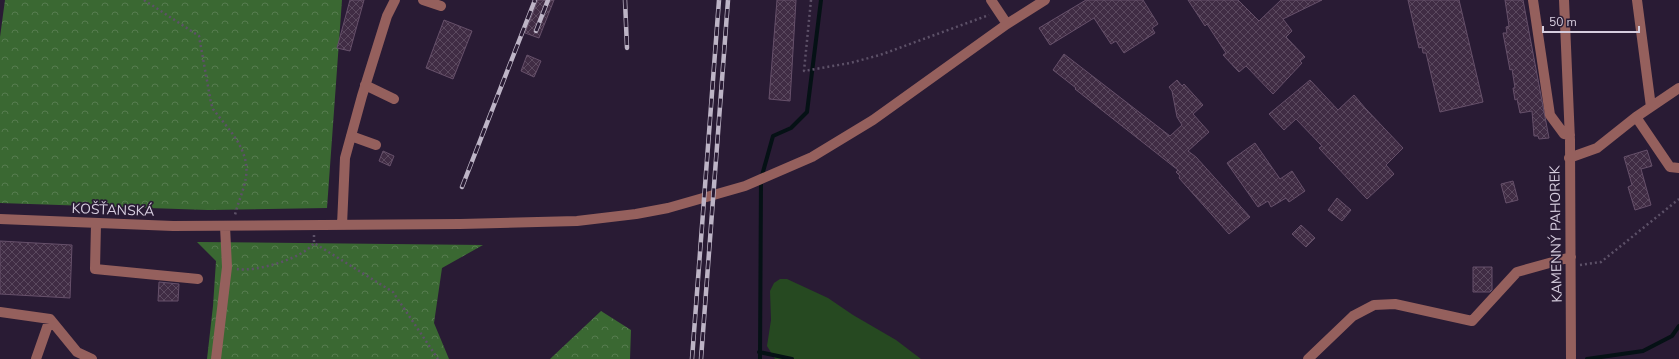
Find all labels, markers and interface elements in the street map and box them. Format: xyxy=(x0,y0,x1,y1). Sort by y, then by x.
scale bar xyxy=(1543,8,1639,34)
text: 50 m xyxy=(1549,14,1577,30)
street label: KAMENNÝ PAHOREK xyxy=(1545,165,1567,303)
street label: KOŠŤANSKÁ xyxy=(71,199,155,221)

